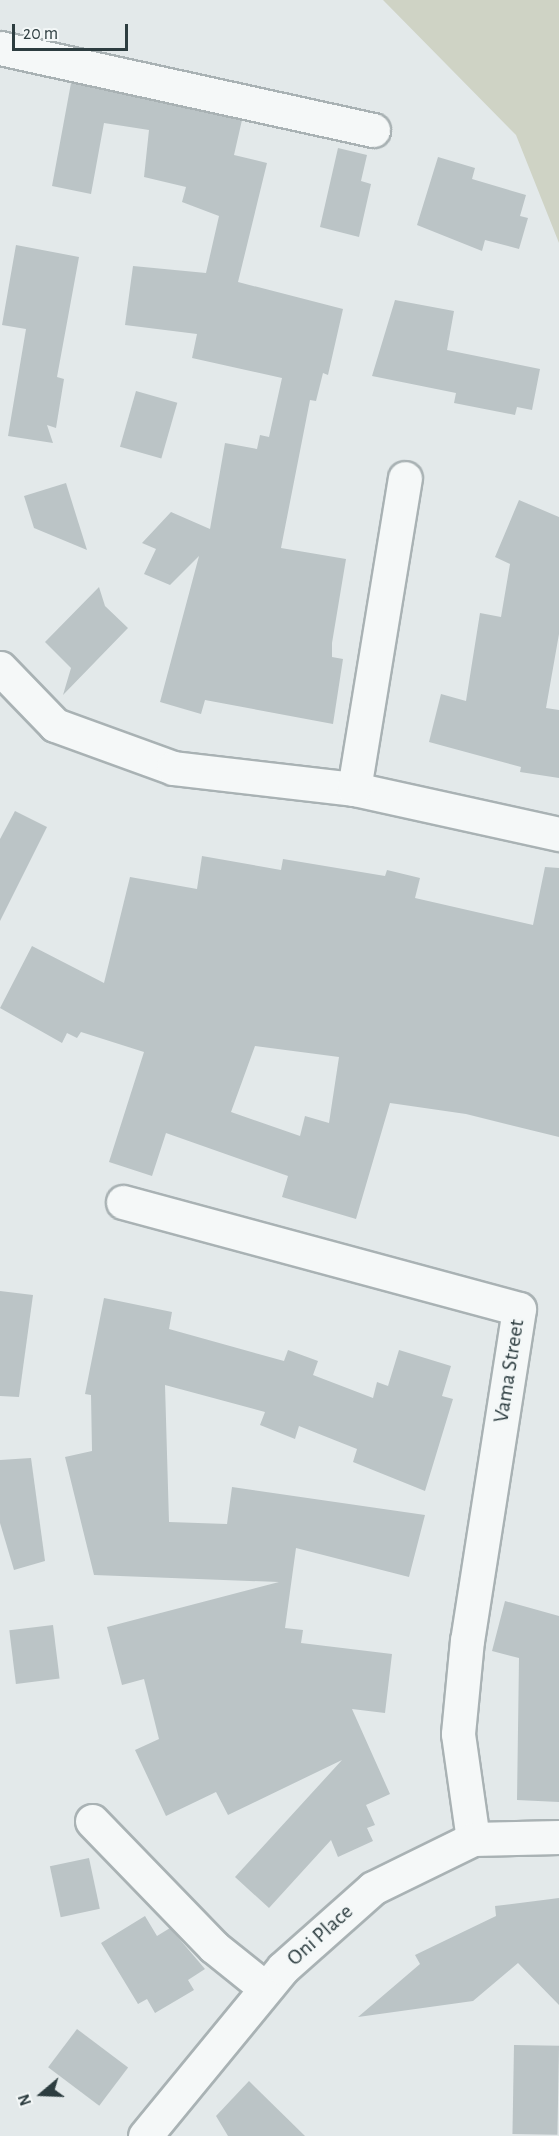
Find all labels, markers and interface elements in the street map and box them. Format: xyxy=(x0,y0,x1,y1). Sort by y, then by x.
scale bar xyxy=(15,12,130,50)
text: 20 m xyxy=(23,25,58,43)
street label: Vama Street xyxy=(488,1317,530,1425)
street label: Oni Place xyxy=(281,1898,359,1972)
north arrow xyxy=(12,2064,72,2124)
text: N xyxy=(16,2092,34,2108)

